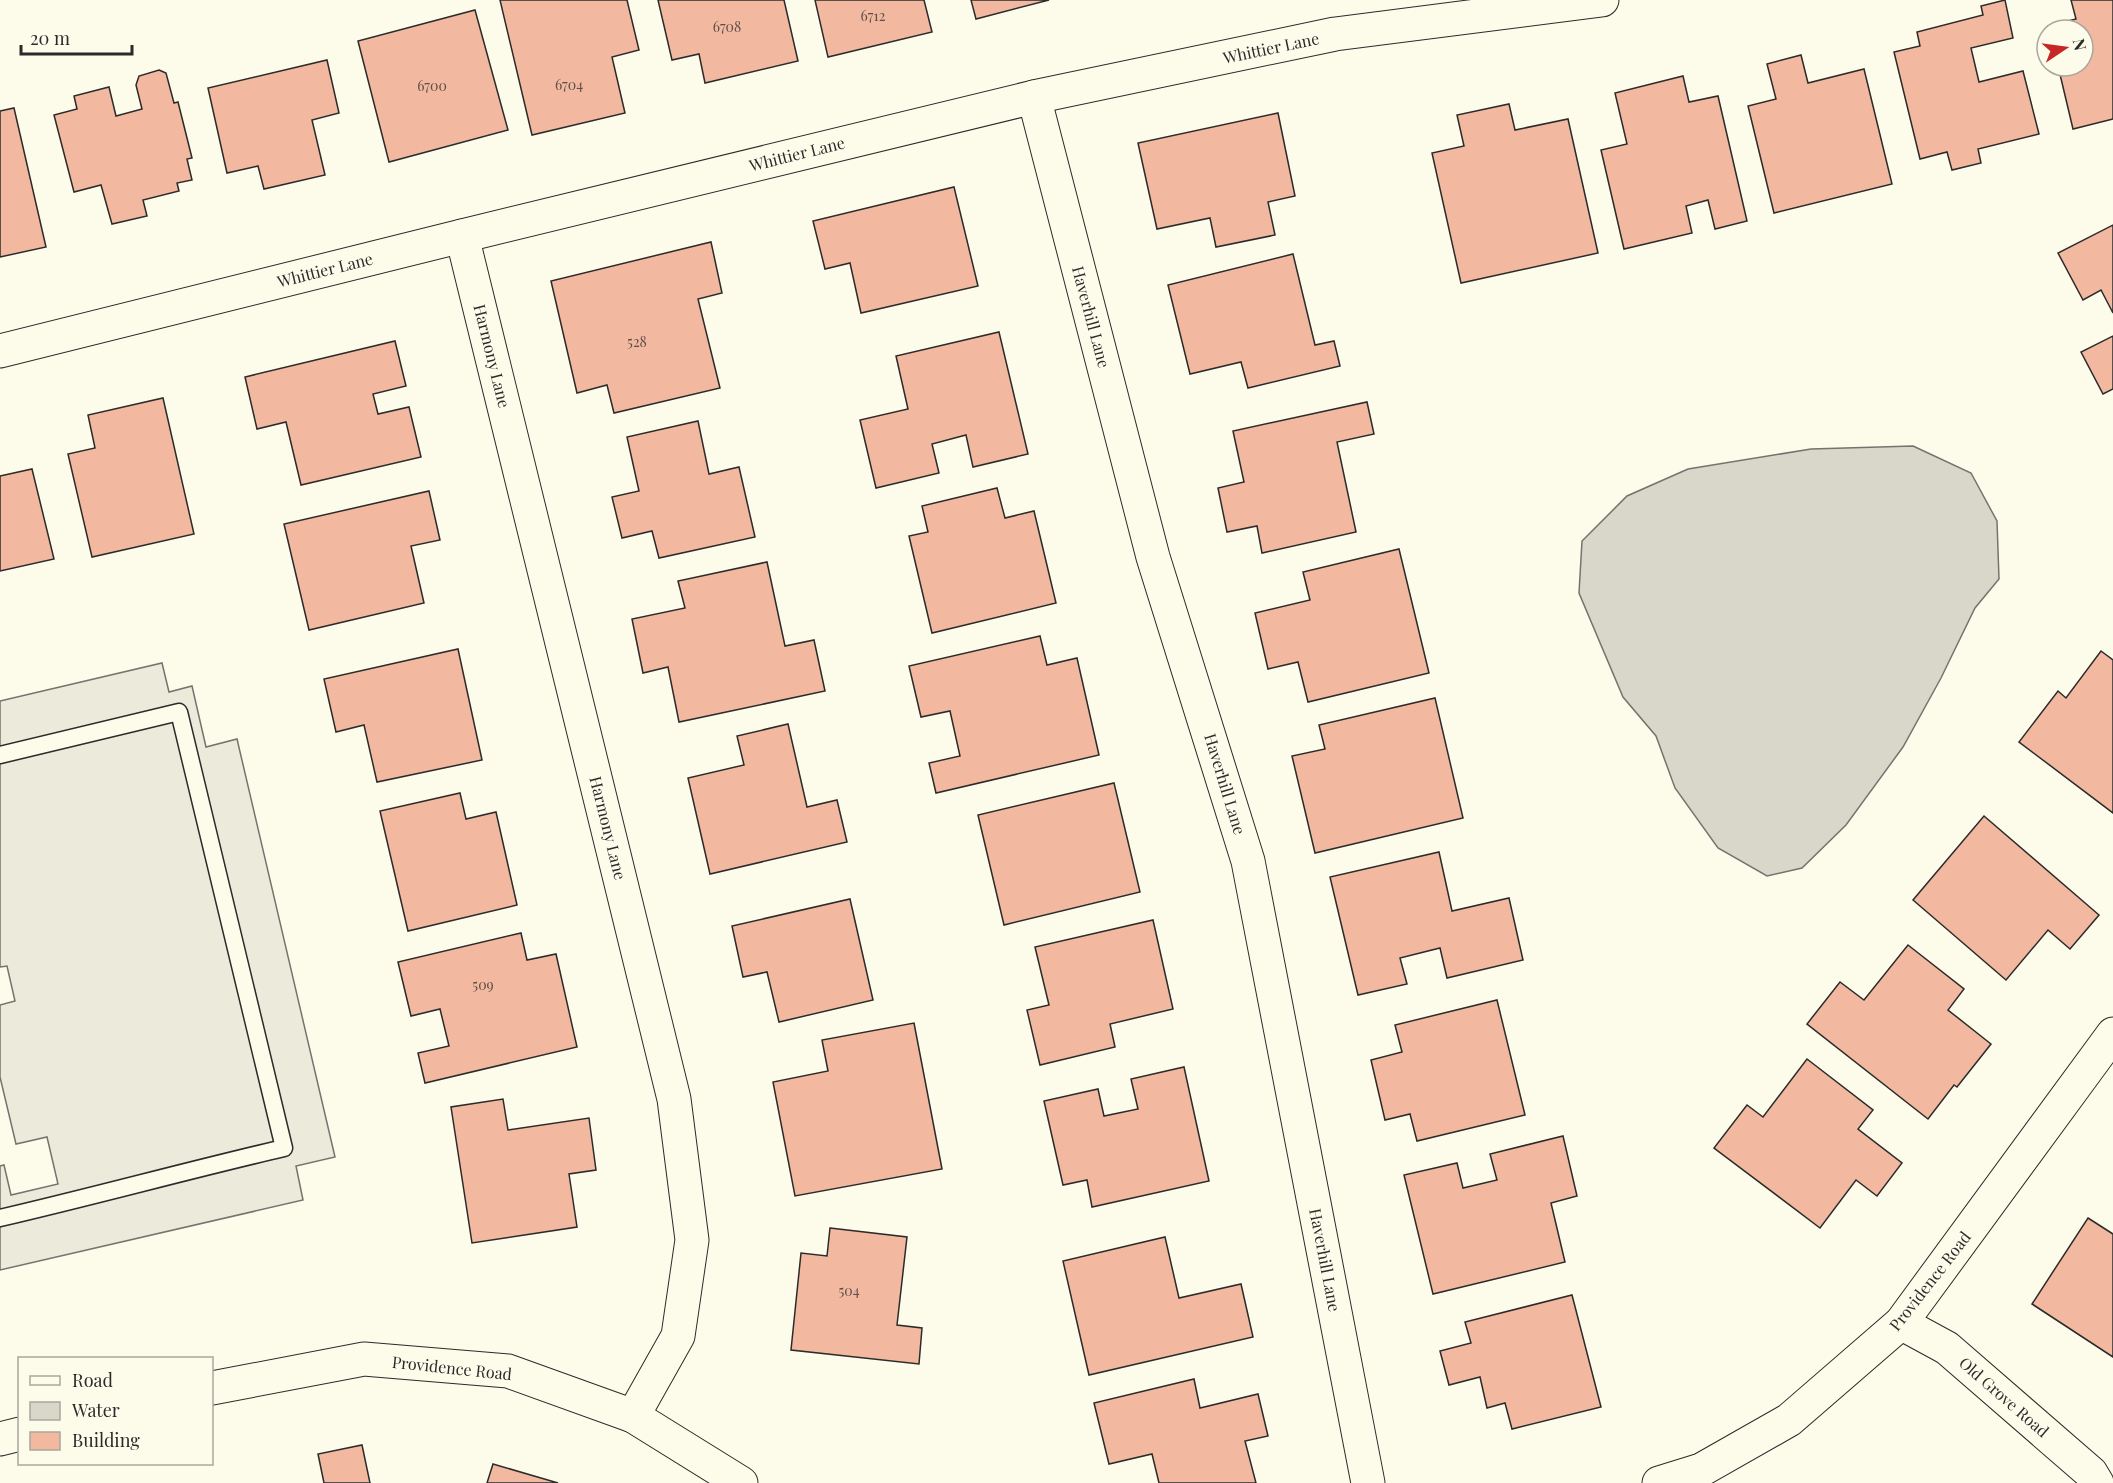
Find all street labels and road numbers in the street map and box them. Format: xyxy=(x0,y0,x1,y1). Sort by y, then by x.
street label: Whittier Lane xyxy=(1220,27,1321,68)
street label: Whittier Lane xyxy=(746,132,847,176)
street label: Whittier Lane xyxy=(274,248,375,292)
street label: Haverhill Lane xyxy=(1068,264,1115,370)
street label: Harmony Lane xyxy=(469,302,516,410)
street label: Haverhill Lane xyxy=(1200,731,1251,837)
street label: Harmony Lane xyxy=(585,774,632,882)
street label: Haverhill Lane xyxy=(1305,1206,1346,1313)
street label: Providence Road xyxy=(1884,1227,1975,1335)
street label: Providence Road xyxy=(391,1351,513,1384)
street label: Old Grove Road xyxy=(1955,1352,2054,1441)

